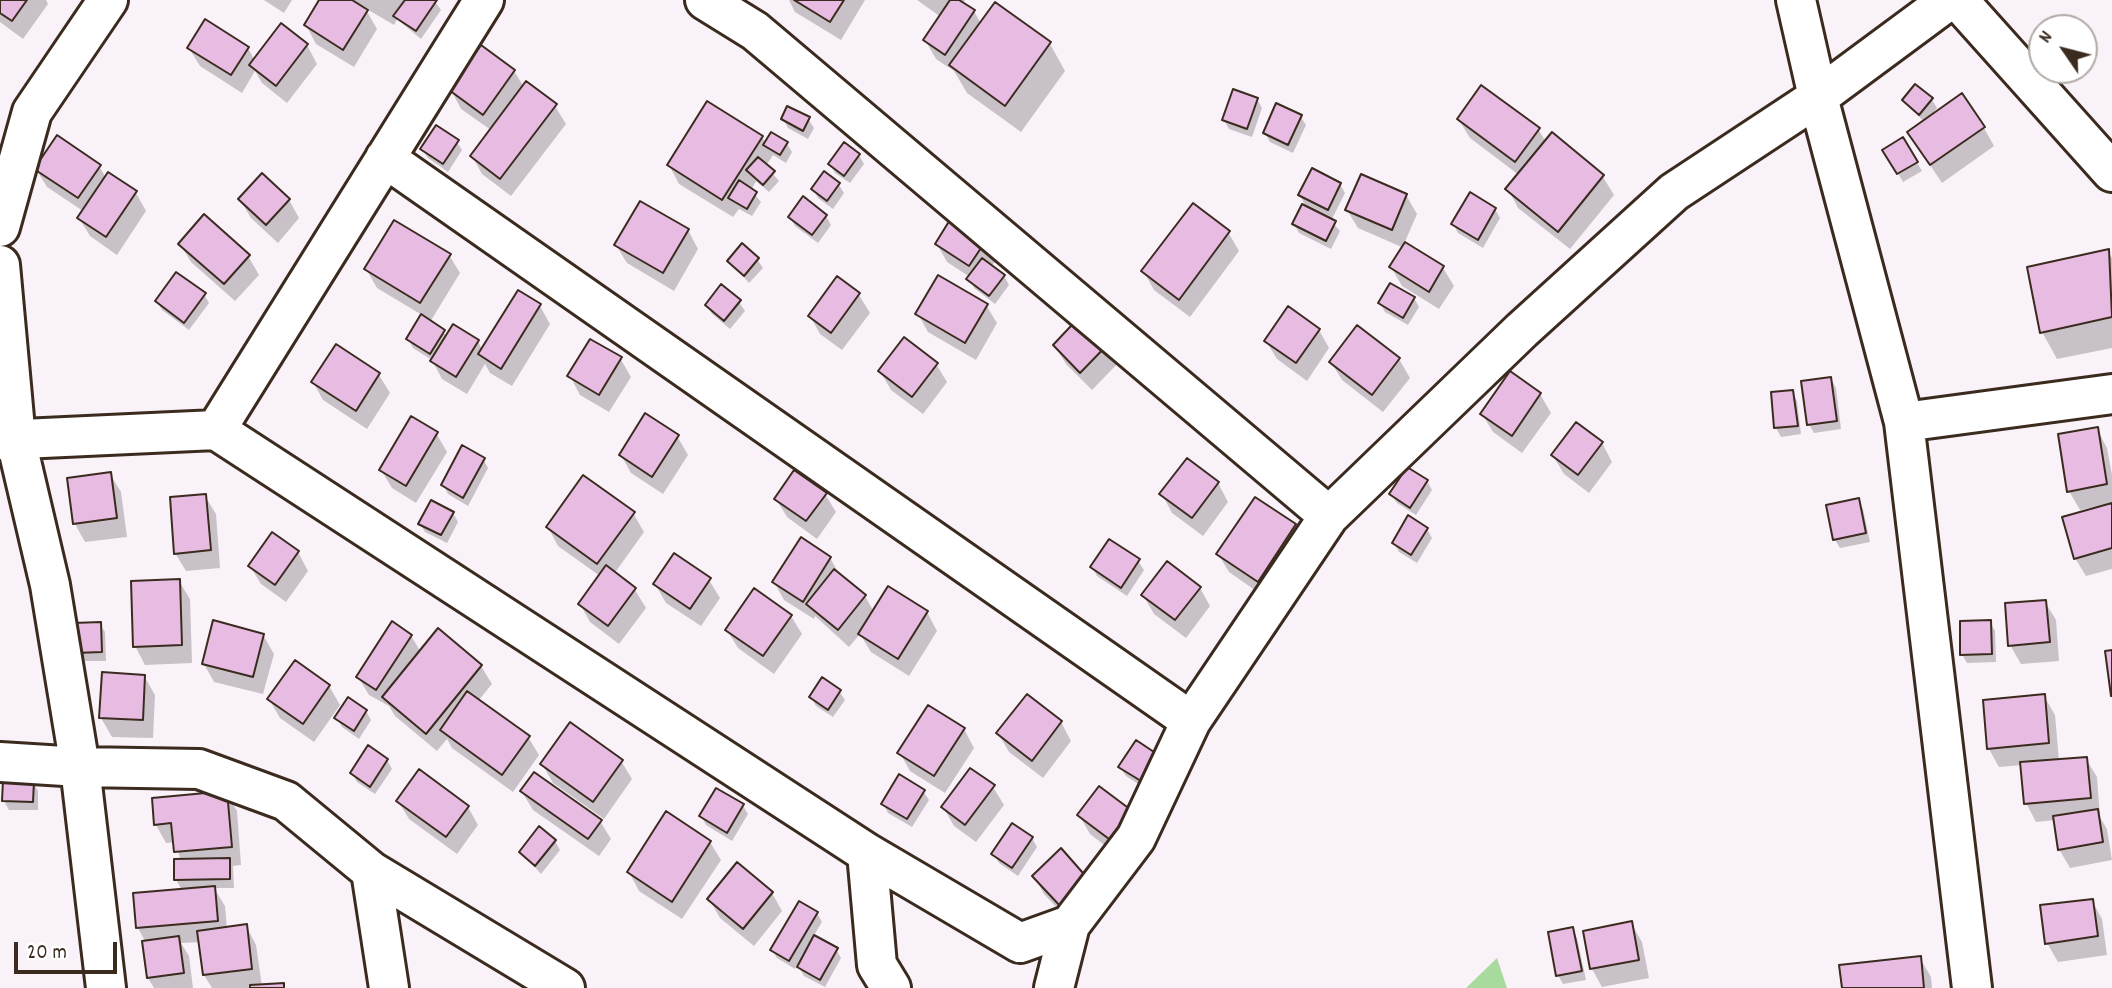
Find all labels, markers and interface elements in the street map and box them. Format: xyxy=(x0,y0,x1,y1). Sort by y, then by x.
north arrow xyxy=(2028,14,2098,84)
text: N xyxy=(2033,26,2061,49)
scale bar xyxy=(18,928,121,972)
text: 20 m xyxy=(27,939,67,969)

